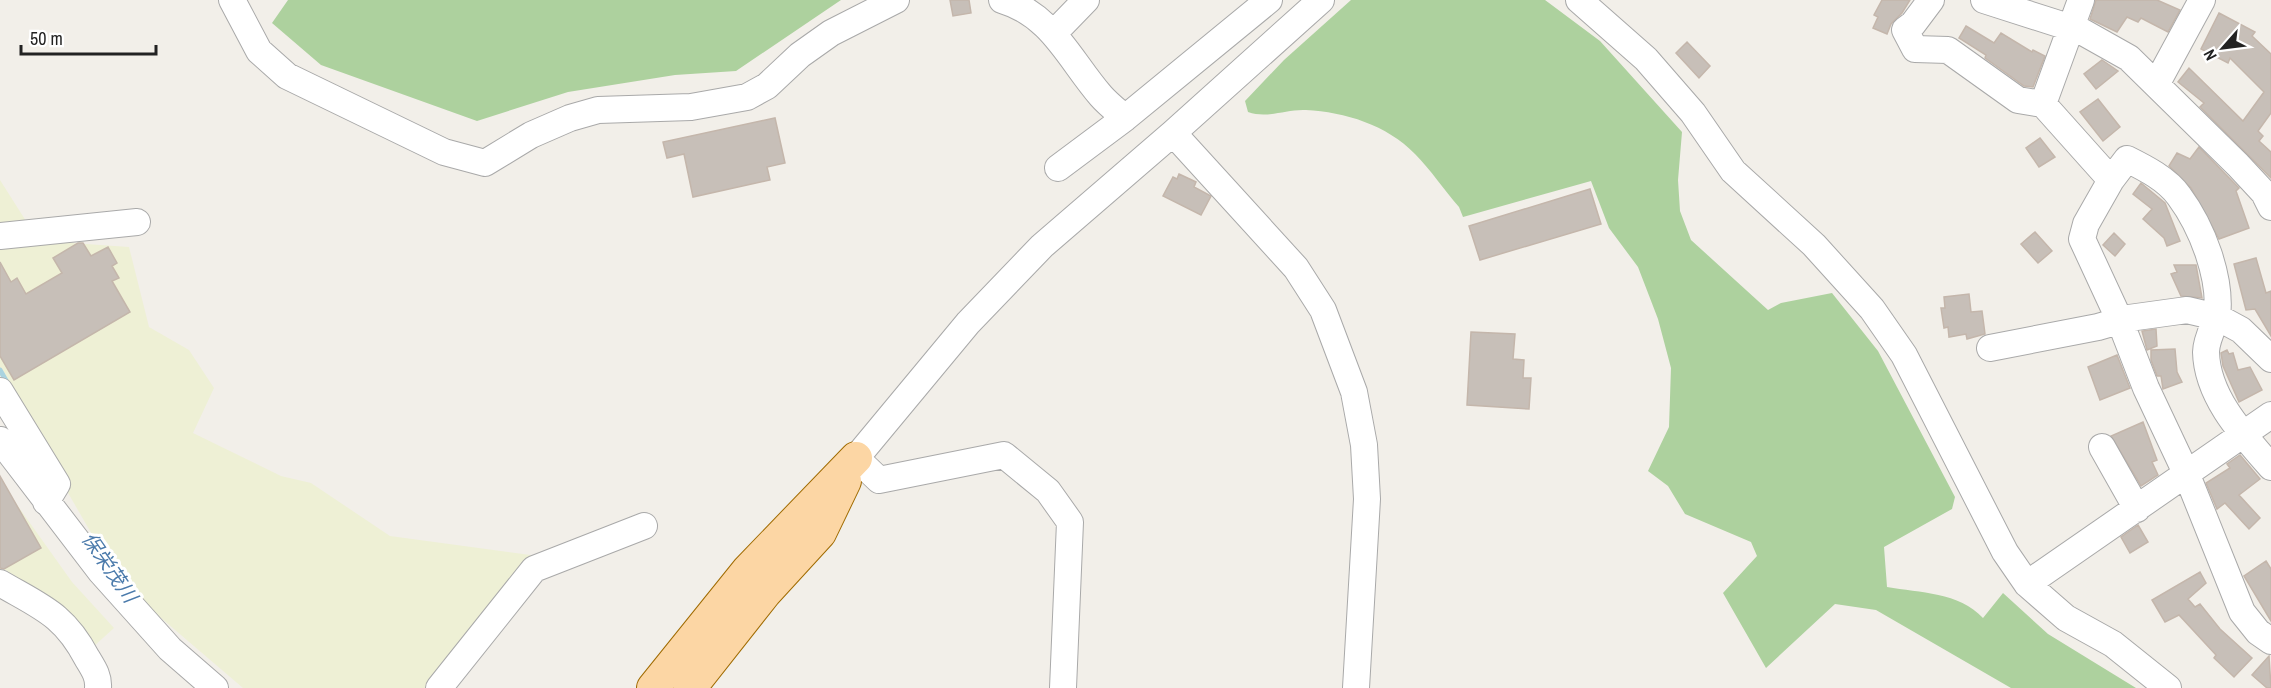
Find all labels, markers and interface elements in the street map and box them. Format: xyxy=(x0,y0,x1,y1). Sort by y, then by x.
scale bar xyxy=(21,18,156,56)
north arrow xyxy=(2193,18,2253,78)
text: 50 m xyxy=(30,26,63,51)
text: N xyxy=(2198,46,2222,64)
water label: 保栄茂川 xyxy=(76,526,145,609)

